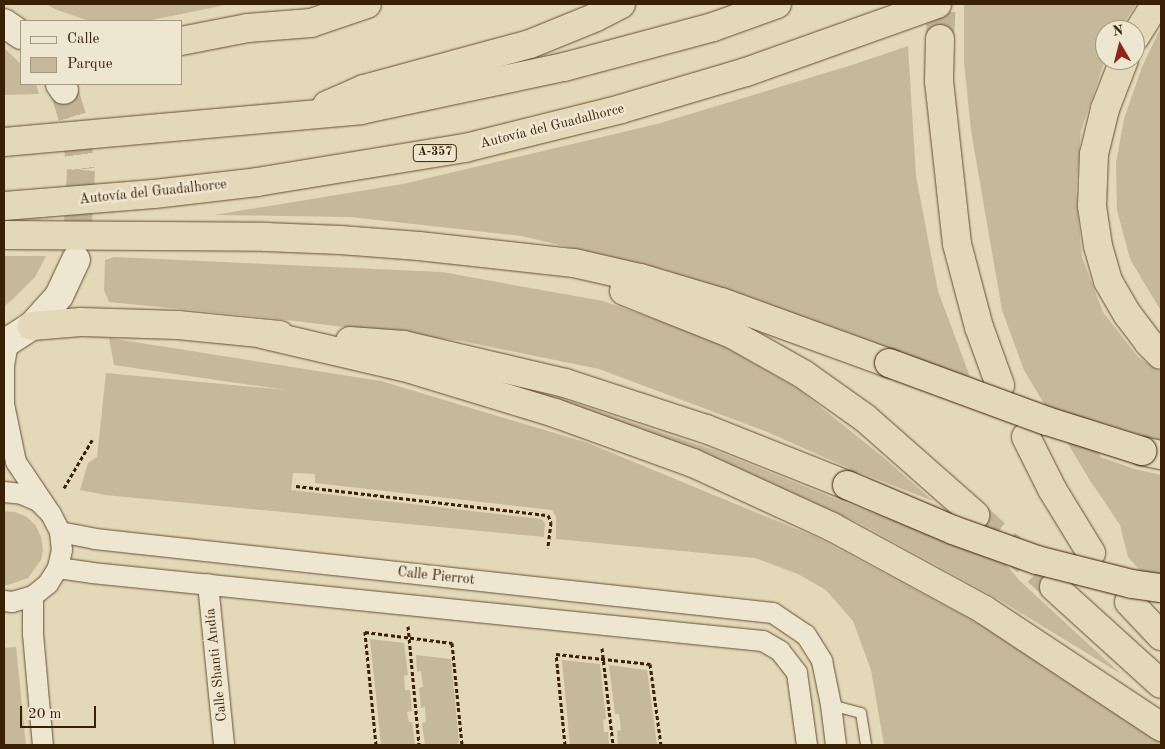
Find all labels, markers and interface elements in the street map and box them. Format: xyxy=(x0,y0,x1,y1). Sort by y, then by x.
legend xyxy=(20,20,182,85)
north arrow xyxy=(1095,20,1145,70)
text: N xyxy=(1112,23,1124,39)
text: Calle xyxy=(67,32,99,47)
text: Parque xyxy=(67,57,113,72)
street label: Autovía del Guadalhorce xyxy=(478,100,626,152)
road number: A-357 xyxy=(412,144,458,162)
street label: Autovía del Guadalhorce xyxy=(78,176,228,208)
street label: Calle Pierrot xyxy=(397,564,475,588)
street label: Calle Shanti Andía xyxy=(202,608,230,722)
scale bar xyxy=(22,696,99,728)
text: 20 m xyxy=(28,707,62,722)

